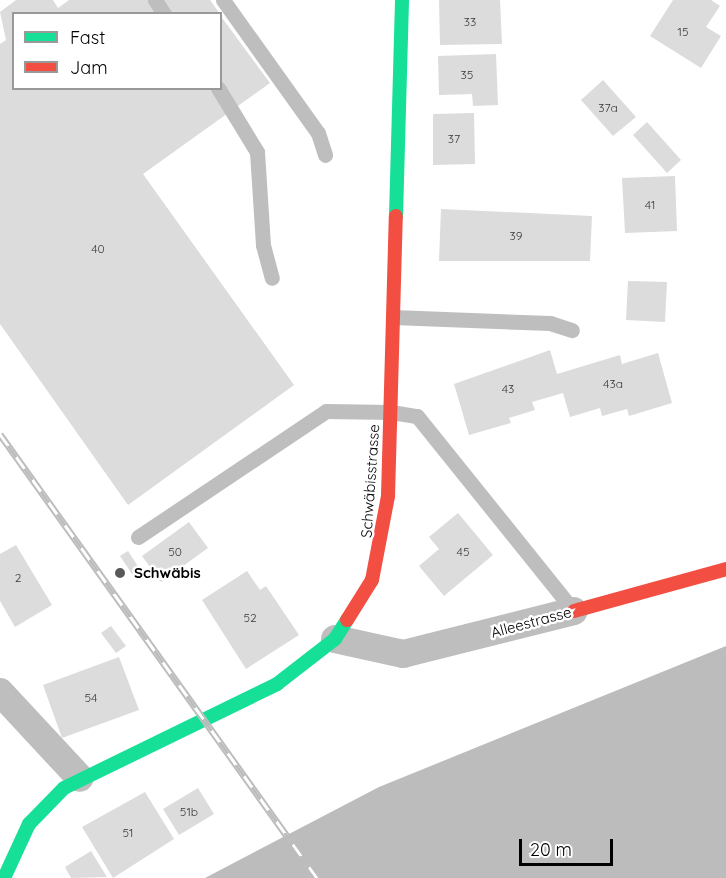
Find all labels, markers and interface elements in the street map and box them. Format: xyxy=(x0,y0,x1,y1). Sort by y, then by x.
legend xyxy=(12,12,222,90)
house number: 33 xyxy=(464,15,476,29)
house number: 15 xyxy=(678,25,688,39)
text: Fast xyxy=(70,26,105,49)
text: Jam xyxy=(70,56,108,79)
house number: 35 xyxy=(461,68,473,82)
house number: 37a xyxy=(598,101,618,115)
house number: 37 xyxy=(448,132,460,146)
house number: 41 xyxy=(645,198,655,212)
house number: 39 xyxy=(510,229,522,243)
house number: 40 xyxy=(91,242,105,256)
house number: 43a xyxy=(603,377,623,391)
house number: 43 xyxy=(502,382,514,396)
street label: Schwäbisstrasse xyxy=(357,424,383,538)
house number: 50 xyxy=(168,545,182,559)
house number: 45 xyxy=(457,545,469,559)
marker: Schwäbis xyxy=(111,564,129,582)
place label: Schwäbis xyxy=(134,564,201,582)
house number: 2 xyxy=(15,571,21,585)
street label: Alleestrasse xyxy=(489,603,573,641)
house number: 52 xyxy=(243,611,257,625)
house number: 54 xyxy=(85,691,97,705)
house number: 51b xyxy=(180,805,198,819)
house number: 51 xyxy=(123,826,133,840)
scale bar xyxy=(522,827,616,865)
text: 20 m xyxy=(530,838,572,861)

